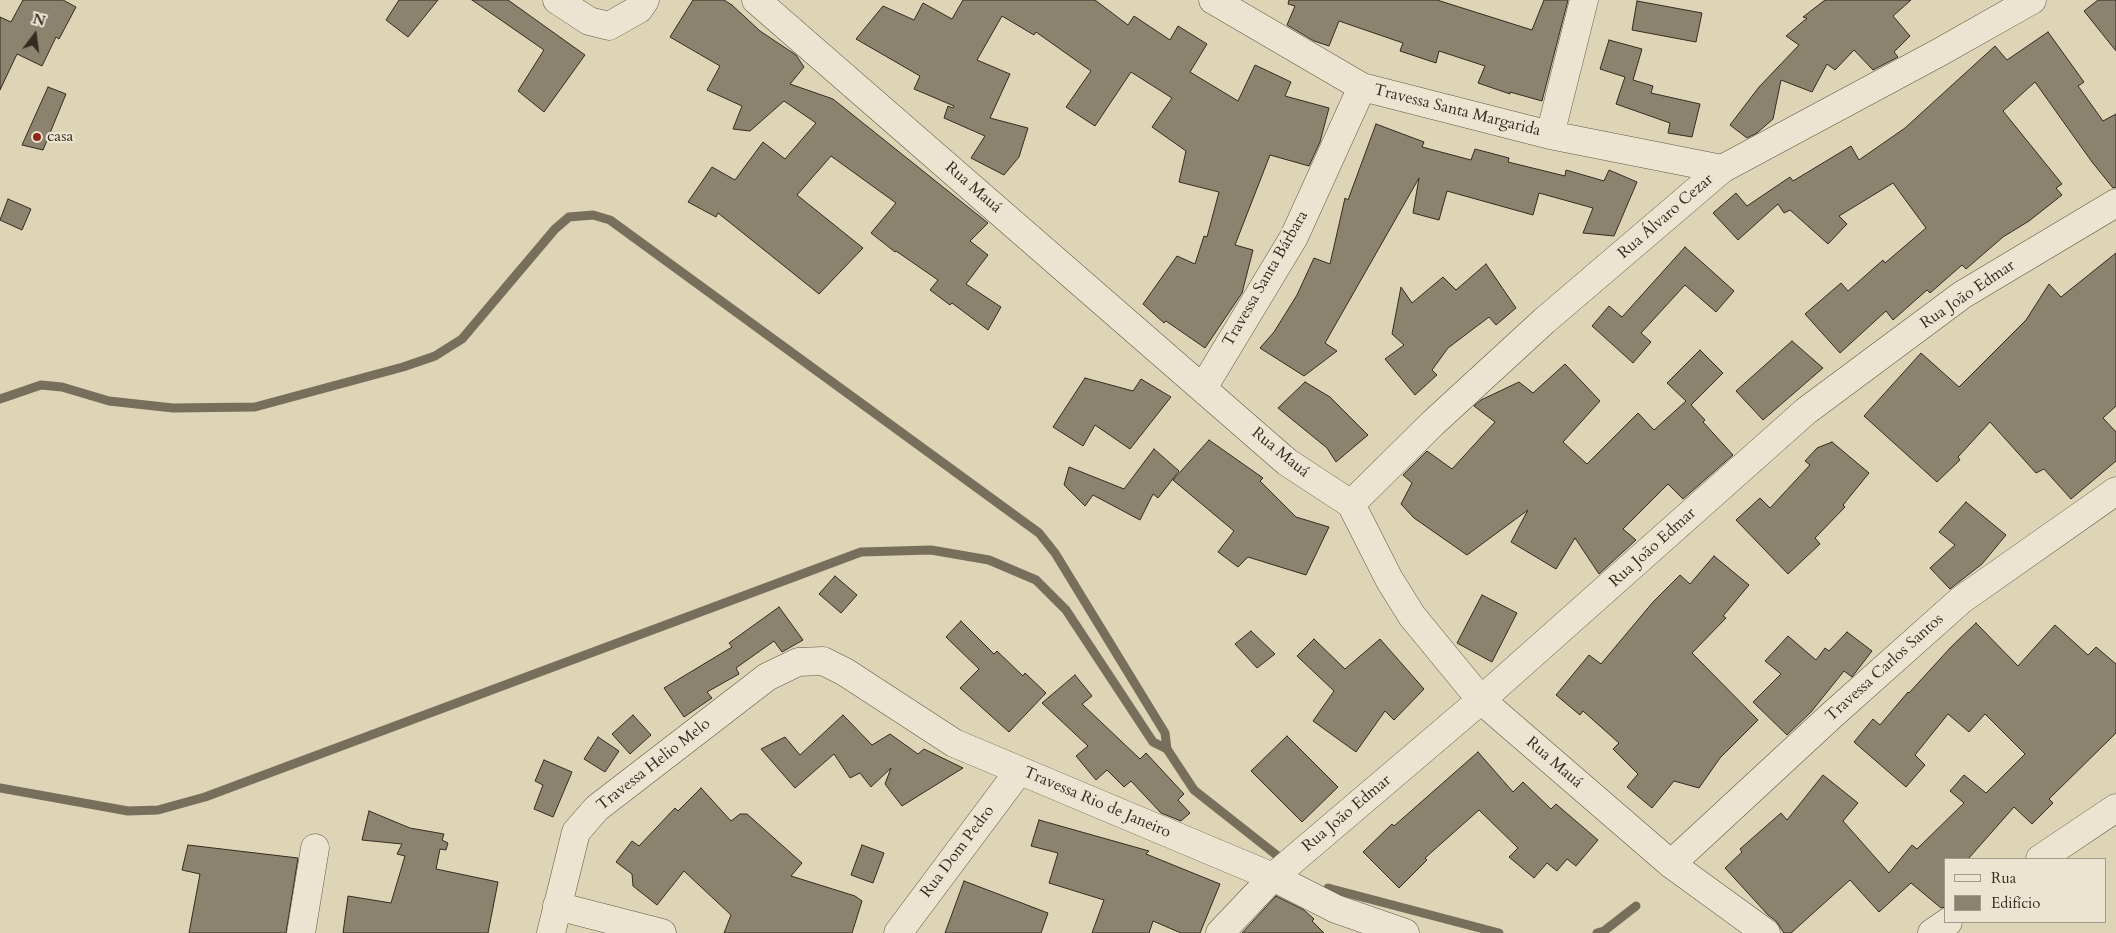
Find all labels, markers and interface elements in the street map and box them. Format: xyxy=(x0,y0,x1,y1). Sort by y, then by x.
text: N xyxy=(31,9,47,31)
north arrow xyxy=(10,10,60,60)
street label: Travessa Santa Margarida xyxy=(1371,81,1543,141)
place label: casa xyxy=(47,127,73,147)
marker: casa xyxy=(31,131,43,143)
street label: Rua Mauá xyxy=(941,158,1005,218)
street label: Rua Álvaro Cezar xyxy=(1615,170,1717,264)
street label: Travessa Santa Bárbara xyxy=(1219,208,1313,350)
street label: Rua João Edmar xyxy=(1917,256,2019,334)
street label: Rua Mauá xyxy=(1247,424,1313,482)
street label: Rua João Edmar xyxy=(1606,504,1700,592)
street label: Travessa Carlos Santos xyxy=(1822,610,1948,726)
street label: Travessa Helio Melo xyxy=(593,715,715,815)
street label: Rua Mauá xyxy=(1522,733,1586,793)
street label: Travessa Rio de Janeiro xyxy=(1021,763,1173,843)
street label: Rua João Edmar xyxy=(1299,771,1395,857)
street label: Rua Dom Pedro xyxy=(917,802,999,902)
legend xyxy=(1944,858,2106,923)
text: Rua xyxy=(1991,868,2016,888)
text: Edifício xyxy=(1991,893,2040,913)

